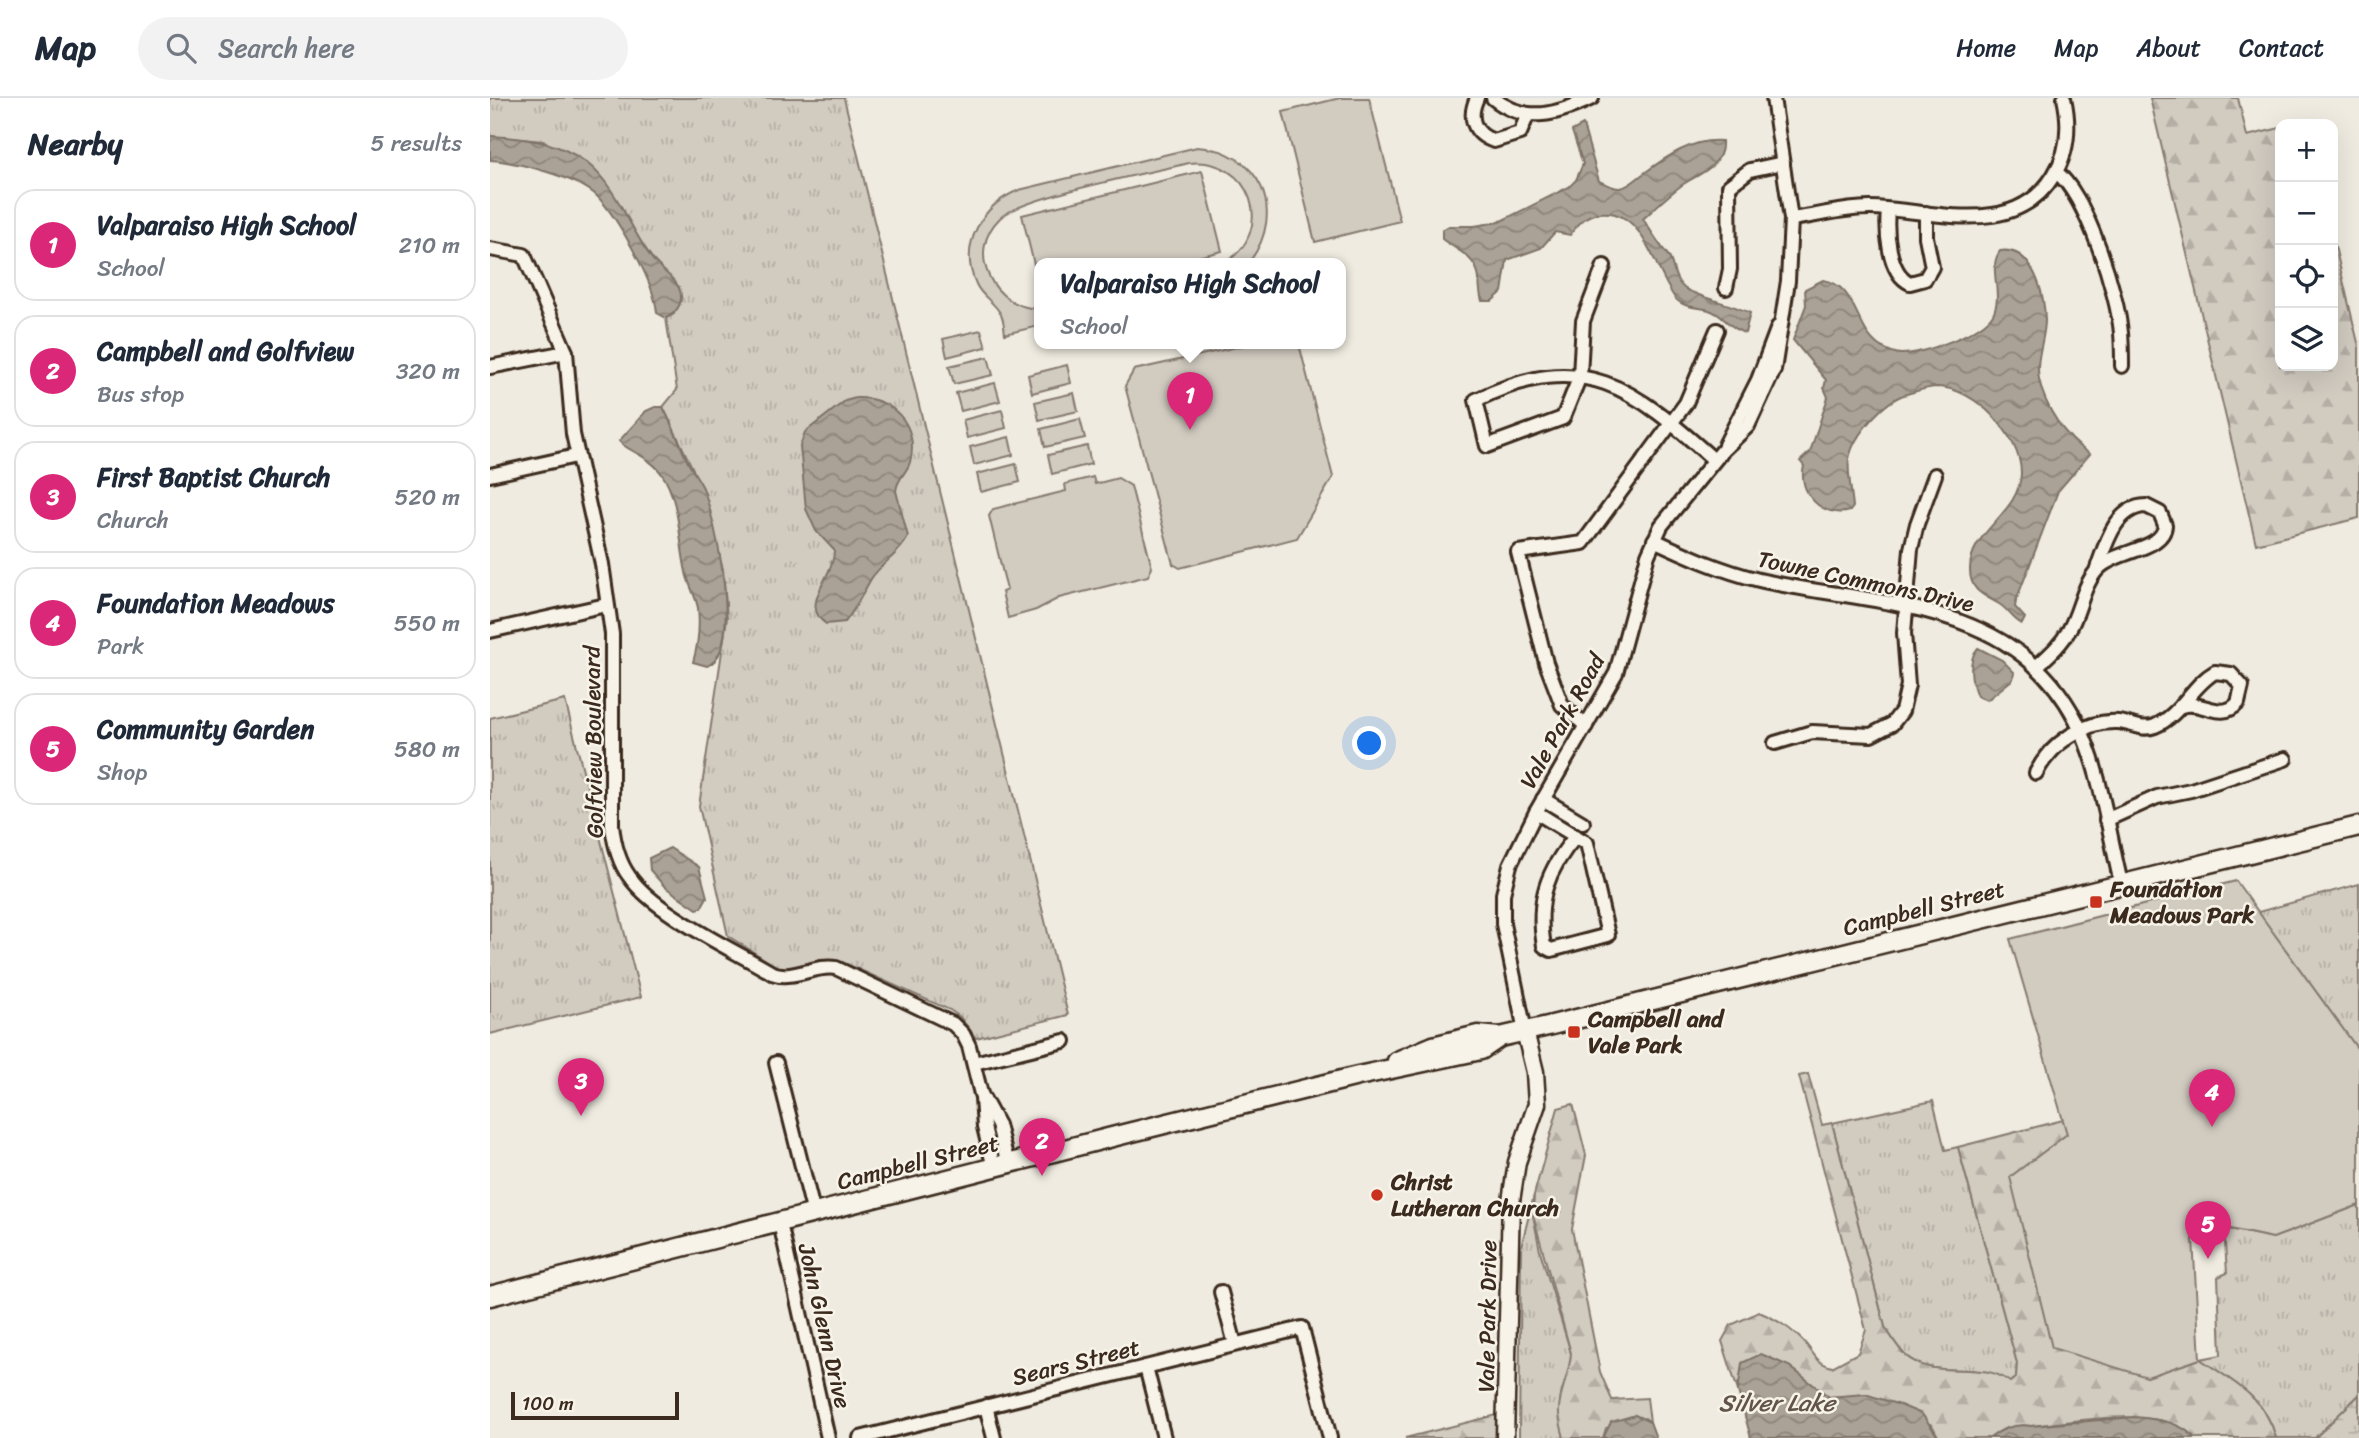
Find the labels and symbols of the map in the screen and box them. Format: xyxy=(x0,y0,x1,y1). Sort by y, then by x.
pin: 1 xyxy=(1167,372,1213,430)
street label: Towne Commons Drive xyxy=(1754,539,1978,624)
street label: Golfview Boulevard xyxy=(571,644,616,839)
street label: Vale Park Road xyxy=(1508,644,1618,797)
your location xyxy=(1352,726,1386,760)
street label: Campbell Street xyxy=(1839,869,2009,948)
place label: Foundation Meadows Park xyxy=(2109,869,2255,936)
marker: Foundation Meadows Park xyxy=(2088,894,2104,910)
place label: Campbell and Vale Park xyxy=(1587,999,1725,1066)
marker: Campbell and Vale Park xyxy=(1566,1024,1582,1040)
pin: 3 xyxy=(558,1058,604,1116)
pin: 4 xyxy=(2189,1069,2235,1127)
pin: 2 xyxy=(1019,1118,1065,1176)
street label: Campbell Street xyxy=(833,1123,1003,1202)
place label: Christ Lutheran Church xyxy=(1390,1162,1559,1229)
marker: Christ Lutheran Church xyxy=(1369,1187,1385,1203)
pin: 5 xyxy=(2185,1201,2231,1259)
street label: John Glenn Drive xyxy=(785,1238,863,1413)
street label: Vale Park Drive xyxy=(1466,1239,1509,1393)
street label: Sears Street xyxy=(1008,1327,1144,1398)
water label: Silver Lake xyxy=(1719,1382,1838,1424)
scale bar xyxy=(511,1389,679,1421)

